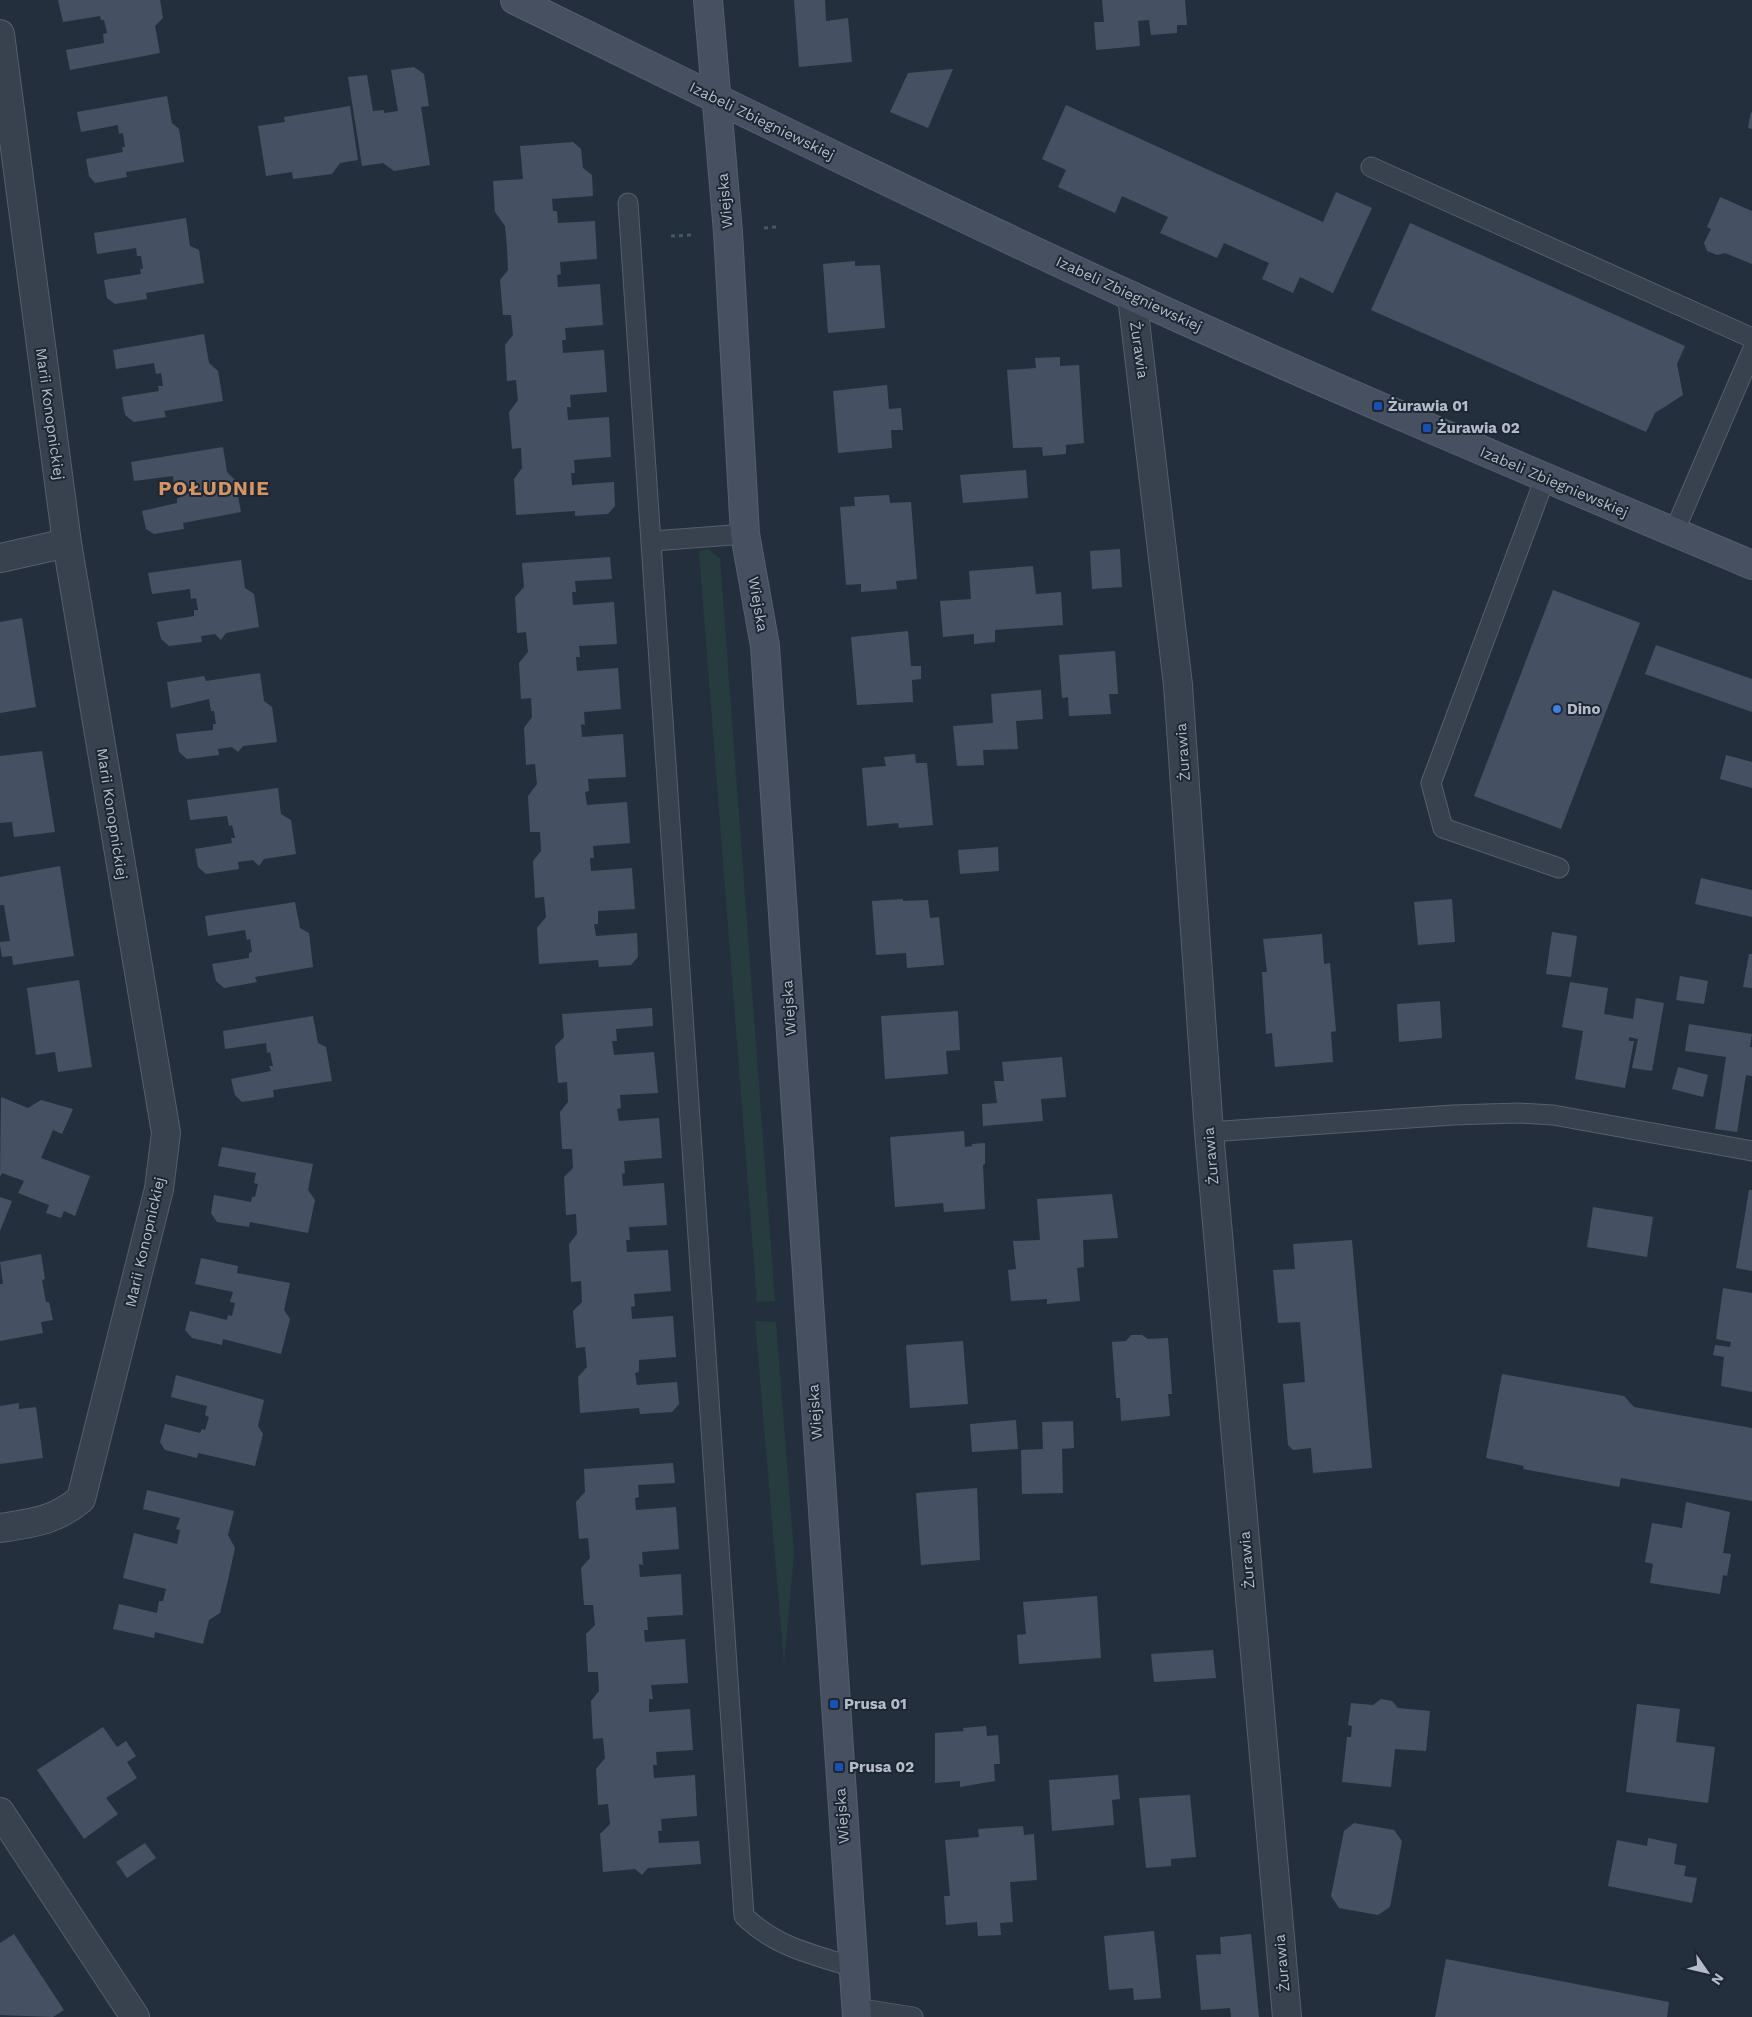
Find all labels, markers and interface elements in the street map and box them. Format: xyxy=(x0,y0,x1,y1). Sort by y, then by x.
street label: Izabeli Zbiegniewskiej xyxy=(686,78,838,164)
street label: Wiejska xyxy=(714,172,736,230)
street label: Izabeli Zbiegniewskiej xyxy=(1053,252,1205,336)
street label: Żurawia xyxy=(1126,320,1152,380)
street label: Marii Konopnickiej xyxy=(32,347,68,481)
place label: Żurawia 01 xyxy=(1388,397,1468,415)
marker: Żurawia 01 xyxy=(1372,400,1384,412)
place label: Żurawia 02 xyxy=(1437,419,1520,437)
marker: Żurawia 02 xyxy=(1421,422,1433,434)
street label: Izabeli Zbiegniewskiej xyxy=(1477,443,1631,521)
district label: POŁUDNIE xyxy=(158,476,270,500)
street label: Wiejska xyxy=(744,575,772,634)
place label: Dino xyxy=(1567,700,1600,718)
marker: Dino xyxy=(1551,703,1563,715)
street label: Żurawia xyxy=(1172,722,1194,781)
street label: Marii Konopnickiej xyxy=(93,747,131,881)
street label: Wiejska xyxy=(778,979,800,1036)
street label: Żurawia xyxy=(1199,1126,1222,1186)
street label: Marii Konopnickiej xyxy=(121,1175,169,1309)
street label: Wiejska xyxy=(804,1383,826,1440)
street label: Żurawia xyxy=(1235,1530,1258,1590)
place label: Prusa 01 xyxy=(844,1695,907,1713)
marker: Prusa 01 xyxy=(828,1698,840,1710)
place label: Prusa 02 xyxy=(849,1758,914,1776)
marker: Prusa 02 xyxy=(833,1761,845,1773)
street label: Wiejska xyxy=(831,1787,853,1844)
street label: Żurawia xyxy=(1270,1933,1293,1993)
north arrow xyxy=(1682,1947,1732,1997)
text: N xyxy=(1708,1970,1727,1988)

